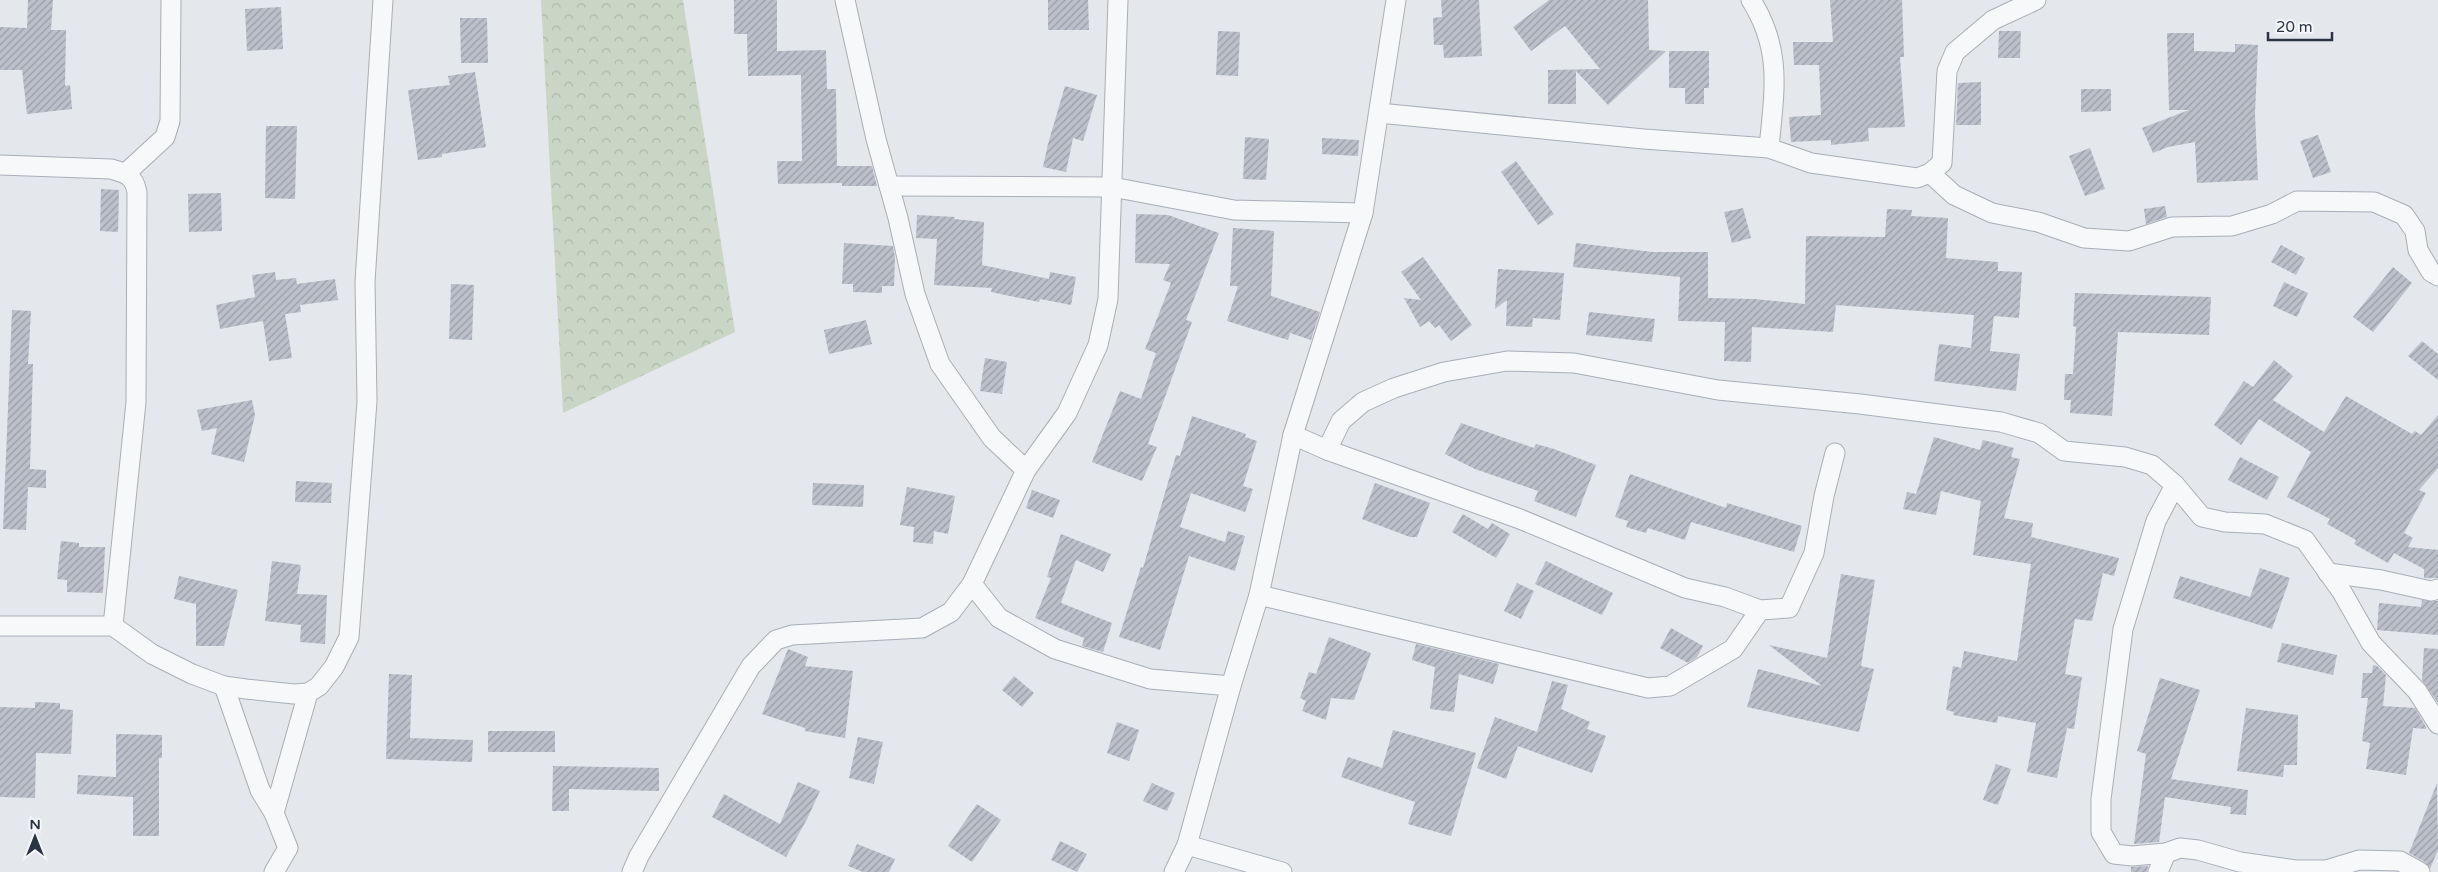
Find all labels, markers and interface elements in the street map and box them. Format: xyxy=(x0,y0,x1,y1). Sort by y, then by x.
scale bar xyxy=(2268,10,2332,42)
text: 20 m xyxy=(2276,18,2313,36)
north arrow xyxy=(10,812,60,862)
text: N xyxy=(29,816,41,833)

